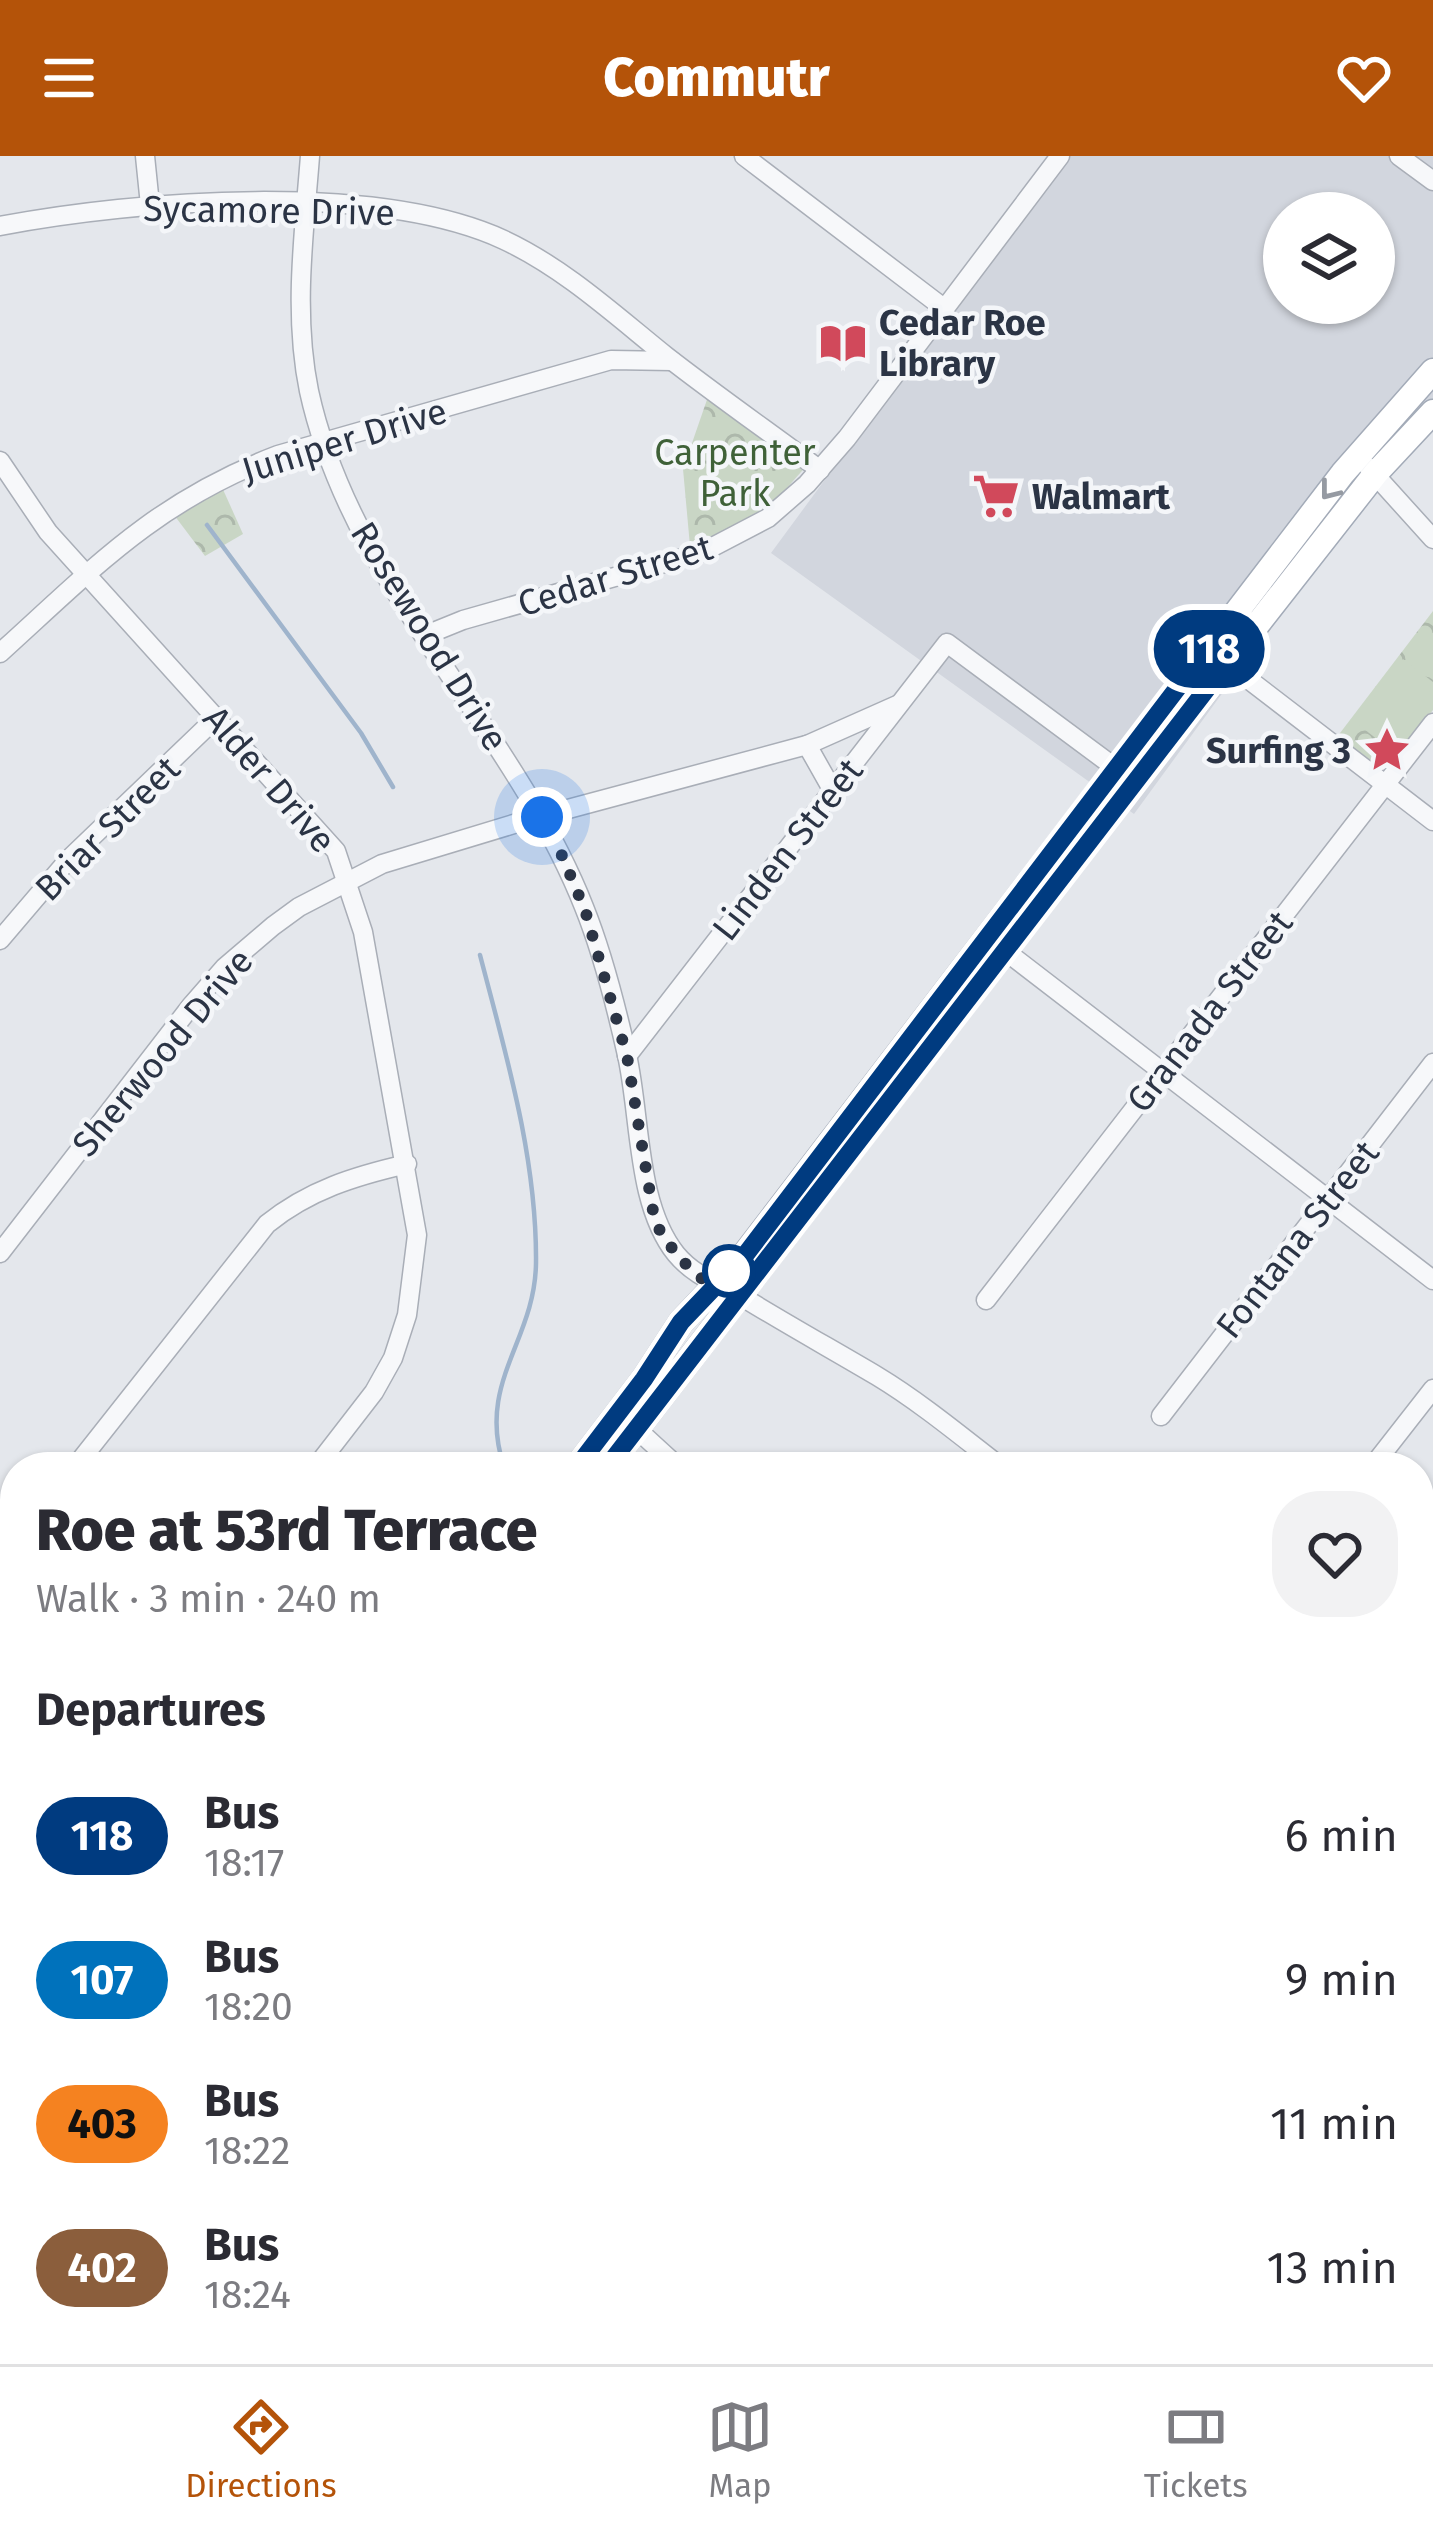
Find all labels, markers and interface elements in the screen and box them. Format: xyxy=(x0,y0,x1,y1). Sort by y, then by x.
icon: menu xyxy=(36,45,102,111)
icon: heart xyxy=(1331,45,1397,111)
text: Commutr xyxy=(603,46,830,110)
street label: Sycamore Drive xyxy=(143,187,395,235)
map controls xyxy=(1263,192,1395,324)
button: layers xyxy=(1263,192,1395,324)
place label: Cedar Roe Library xyxy=(879,301,1046,386)
library icon: Cedar Roe Library xyxy=(818,318,868,368)
street label: Juniper Drive xyxy=(236,389,452,493)
park label: Carpenter Park xyxy=(654,431,816,516)
supermarket icon: Walmart xyxy=(971,471,1021,521)
place label: Walmart xyxy=(1032,475,1171,519)
one-way arrow xyxy=(1322,478,1343,500)
street label: Rosewood Drive xyxy=(341,514,517,759)
street label: Cedar Street xyxy=(513,525,718,626)
line badge: 118 xyxy=(1140,610,1278,688)
text: 118 xyxy=(1178,624,1240,674)
street label: Alder Drive xyxy=(194,697,345,862)
place icon: Surfing 3 xyxy=(1362,725,1412,775)
place label: Surfing 3 xyxy=(1206,729,1351,773)
street label: Briar Street xyxy=(26,747,189,910)
street label: Linden Street xyxy=(703,750,872,949)
your location xyxy=(512,787,572,847)
street label: Granada Street xyxy=(1117,902,1302,1121)
street label: Sherwood Drive xyxy=(63,940,262,1165)
street label: Fontana Street xyxy=(1207,1132,1389,1347)
unlabelled marker xyxy=(704,1246,754,1296)
button: heart xyxy=(1272,1491,1398,1617)
text: Roe at 53rd Terrace xyxy=(36,1497,537,1565)
text: Walk · 3 min · 240 m xyxy=(36,1576,381,1622)
text: Departures xyxy=(36,1683,266,1737)
text: Bus xyxy=(204,1786,279,1840)
text: 6 min xyxy=(1284,1809,1398,1863)
text: 118 xyxy=(71,1811,133,1861)
text: 18:17 xyxy=(204,1840,284,1886)
text: Bus xyxy=(204,1930,279,1984)
text: 9 min xyxy=(1285,1953,1398,2007)
text: 107 xyxy=(71,1955,133,2005)
text: 18:20 xyxy=(204,1984,293,2030)
text: Bus xyxy=(204,2074,279,2128)
text: 11 min xyxy=(1270,2097,1398,2151)
text: 403 xyxy=(67,2099,137,2149)
text: 18:22 xyxy=(204,2128,290,2174)
text: Bus xyxy=(204,2218,279,2272)
text: 13 min xyxy=(1267,2241,1398,2295)
text: 402 xyxy=(67,2243,137,2293)
text: 18:24 xyxy=(204,2272,291,2318)
tab: Directions xyxy=(185,2394,337,2506)
tab: Map xyxy=(707,2394,773,2506)
tab: Tickets xyxy=(1144,2394,1248,2506)

